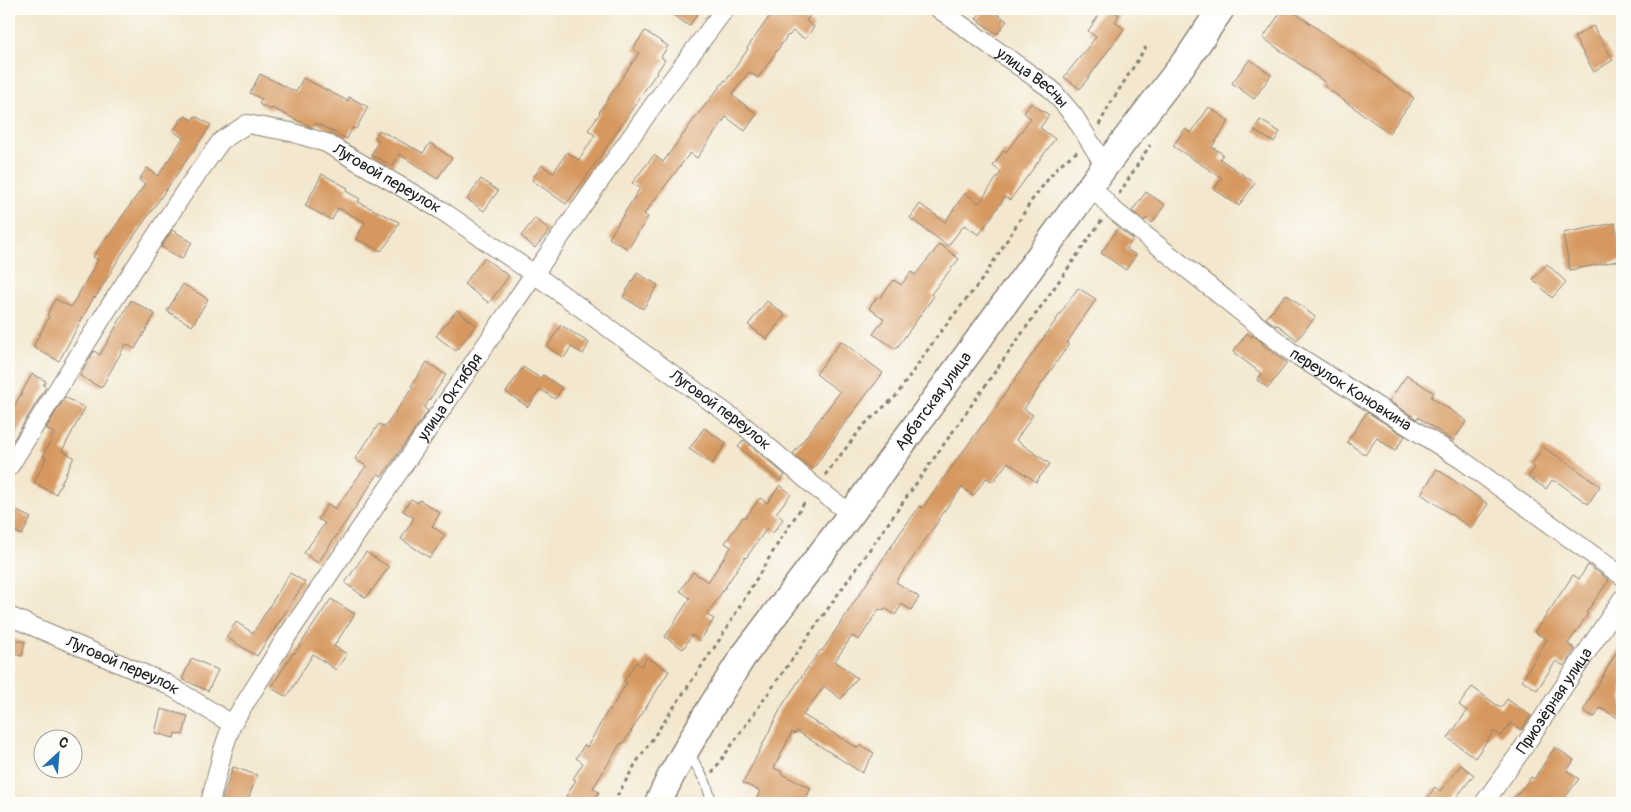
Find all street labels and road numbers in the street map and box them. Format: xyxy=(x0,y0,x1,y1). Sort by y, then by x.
street label: улица Весны xyxy=(991,42,1073,112)
street label: Луговой переулок xyxy=(328,139,445,218)
street label: переулок Коновкина xyxy=(1286,343,1415,435)
street label: Арбатская улица xyxy=(891,348,976,454)
street label: улица Октября xyxy=(412,350,487,446)
street label: Луговой переулок xyxy=(665,365,775,455)
street label: Луговой переулок xyxy=(62,631,183,699)
street label: Приозёрная улица xyxy=(1512,644,1597,758)

